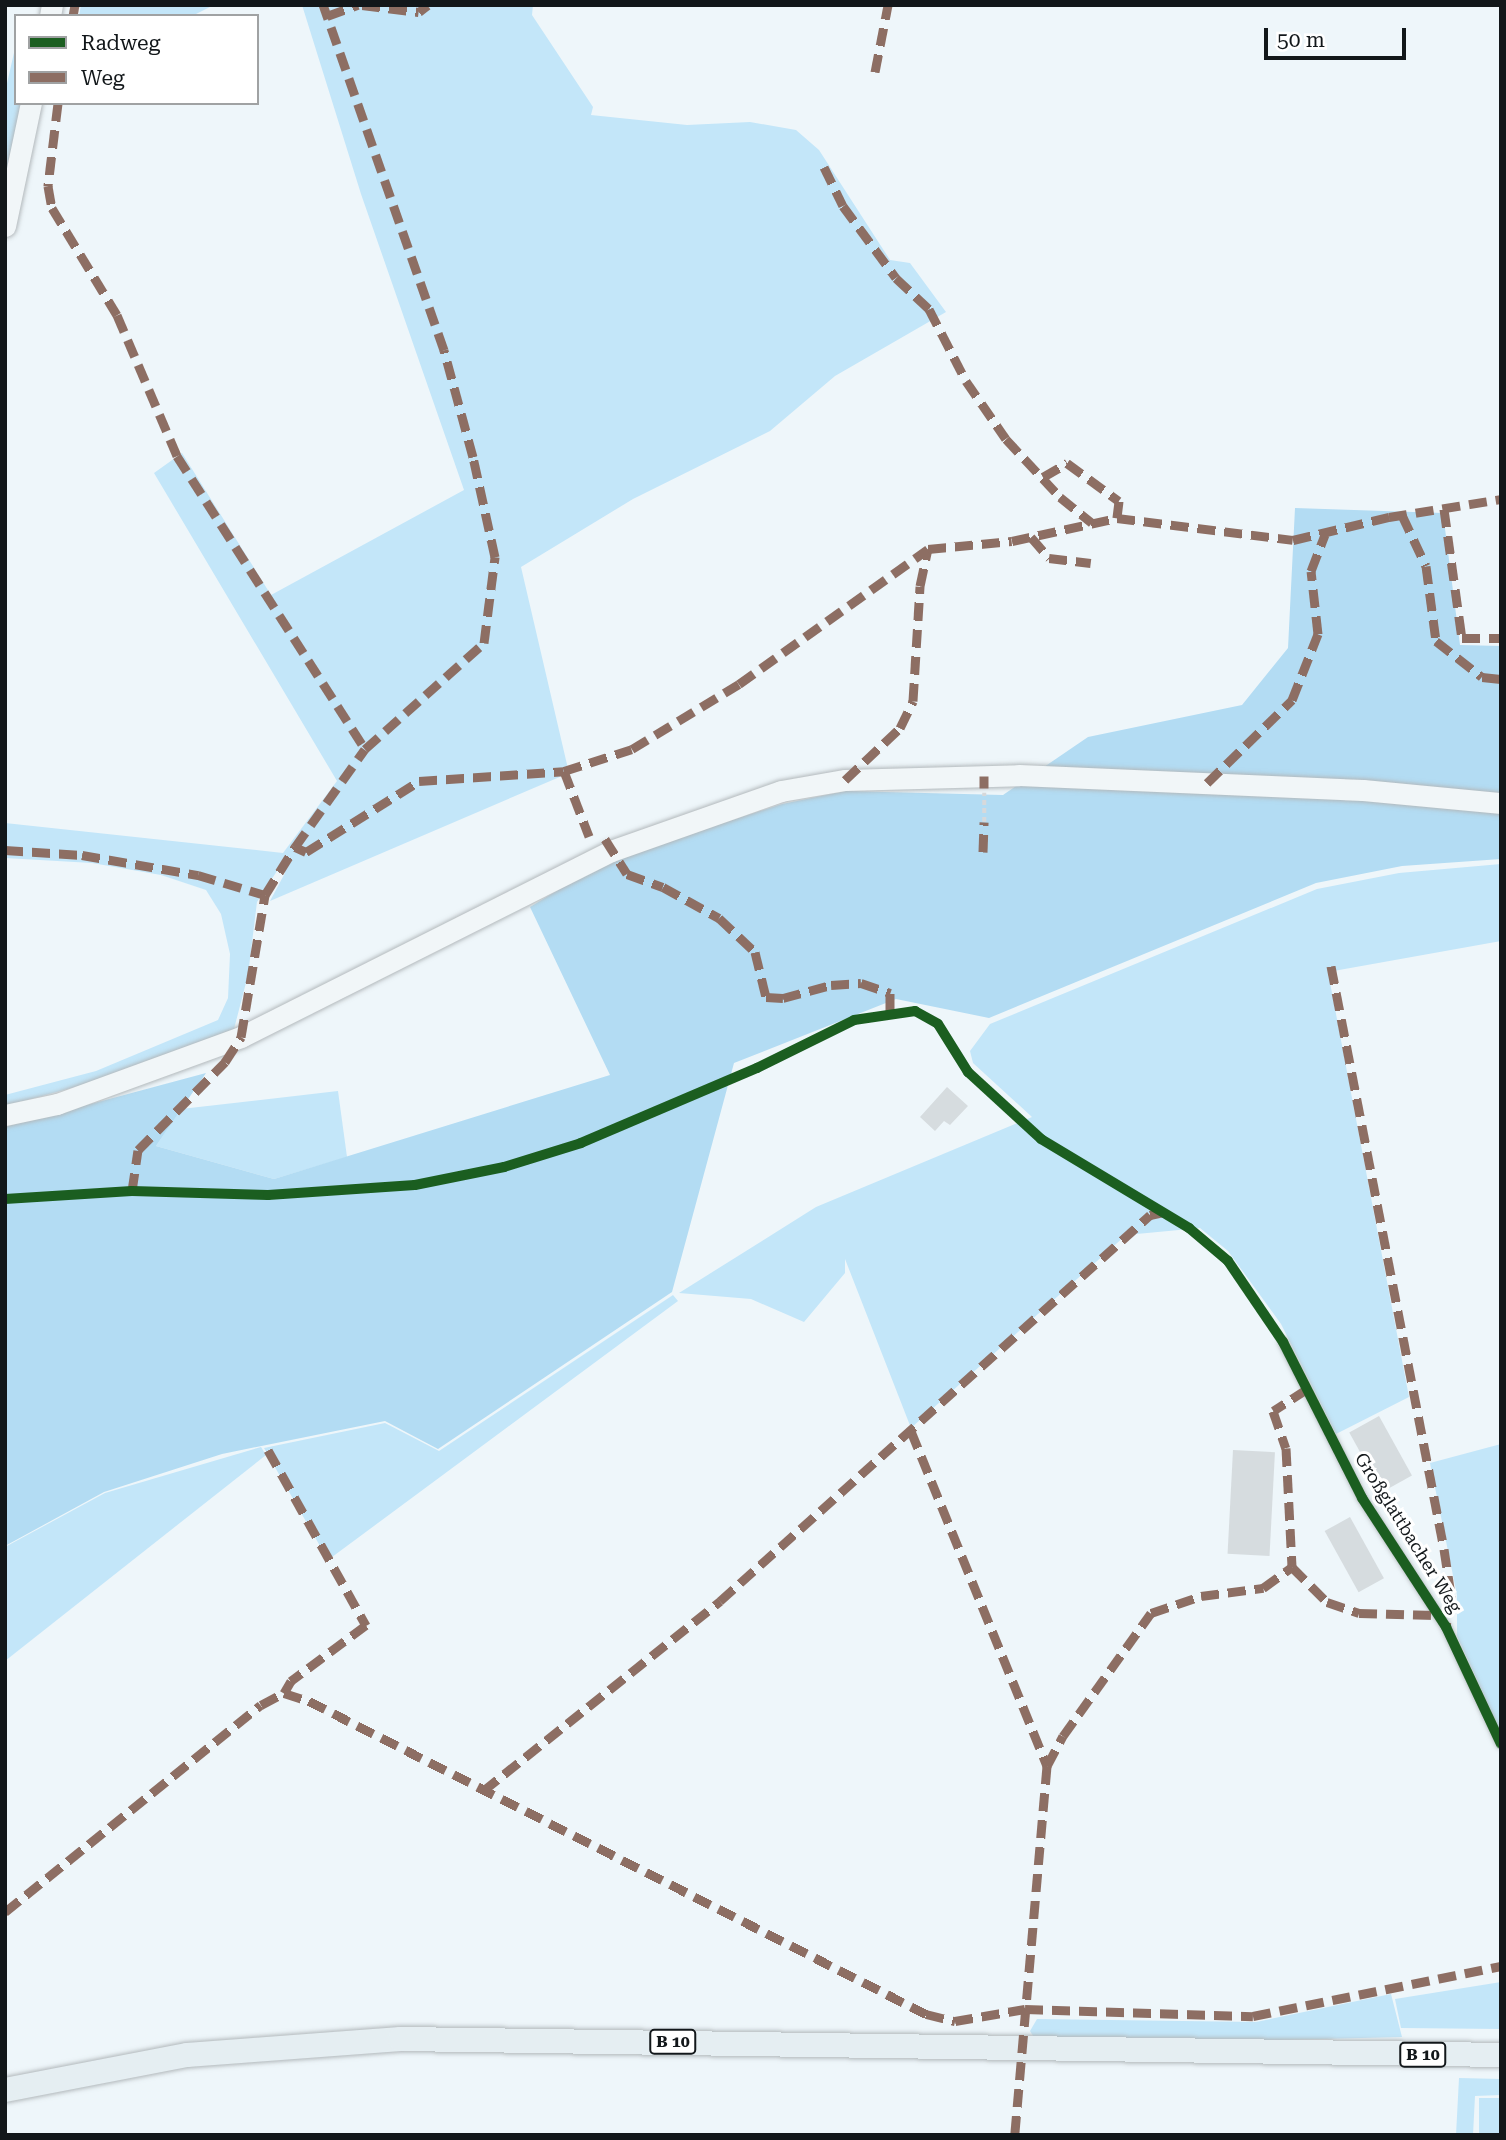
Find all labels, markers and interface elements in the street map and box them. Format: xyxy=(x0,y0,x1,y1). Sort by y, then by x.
legend xyxy=(14,14,259,105)
scale bar xyxy=(1268,14,1410,58)
text: 50 m xyxy=(1277,28,1325,52)
text: Radweg xyxy=(81,31,160,55)
text: Weg xyxy=(81,66,125,90)
street label: Großglattbacher Weg xyxy=(1350,1449,1466,1617)
road number: B 10 xyxy=(648,2030,698,2054)
road number: B 10 xyxy=(1398,2042,1448,2068)

